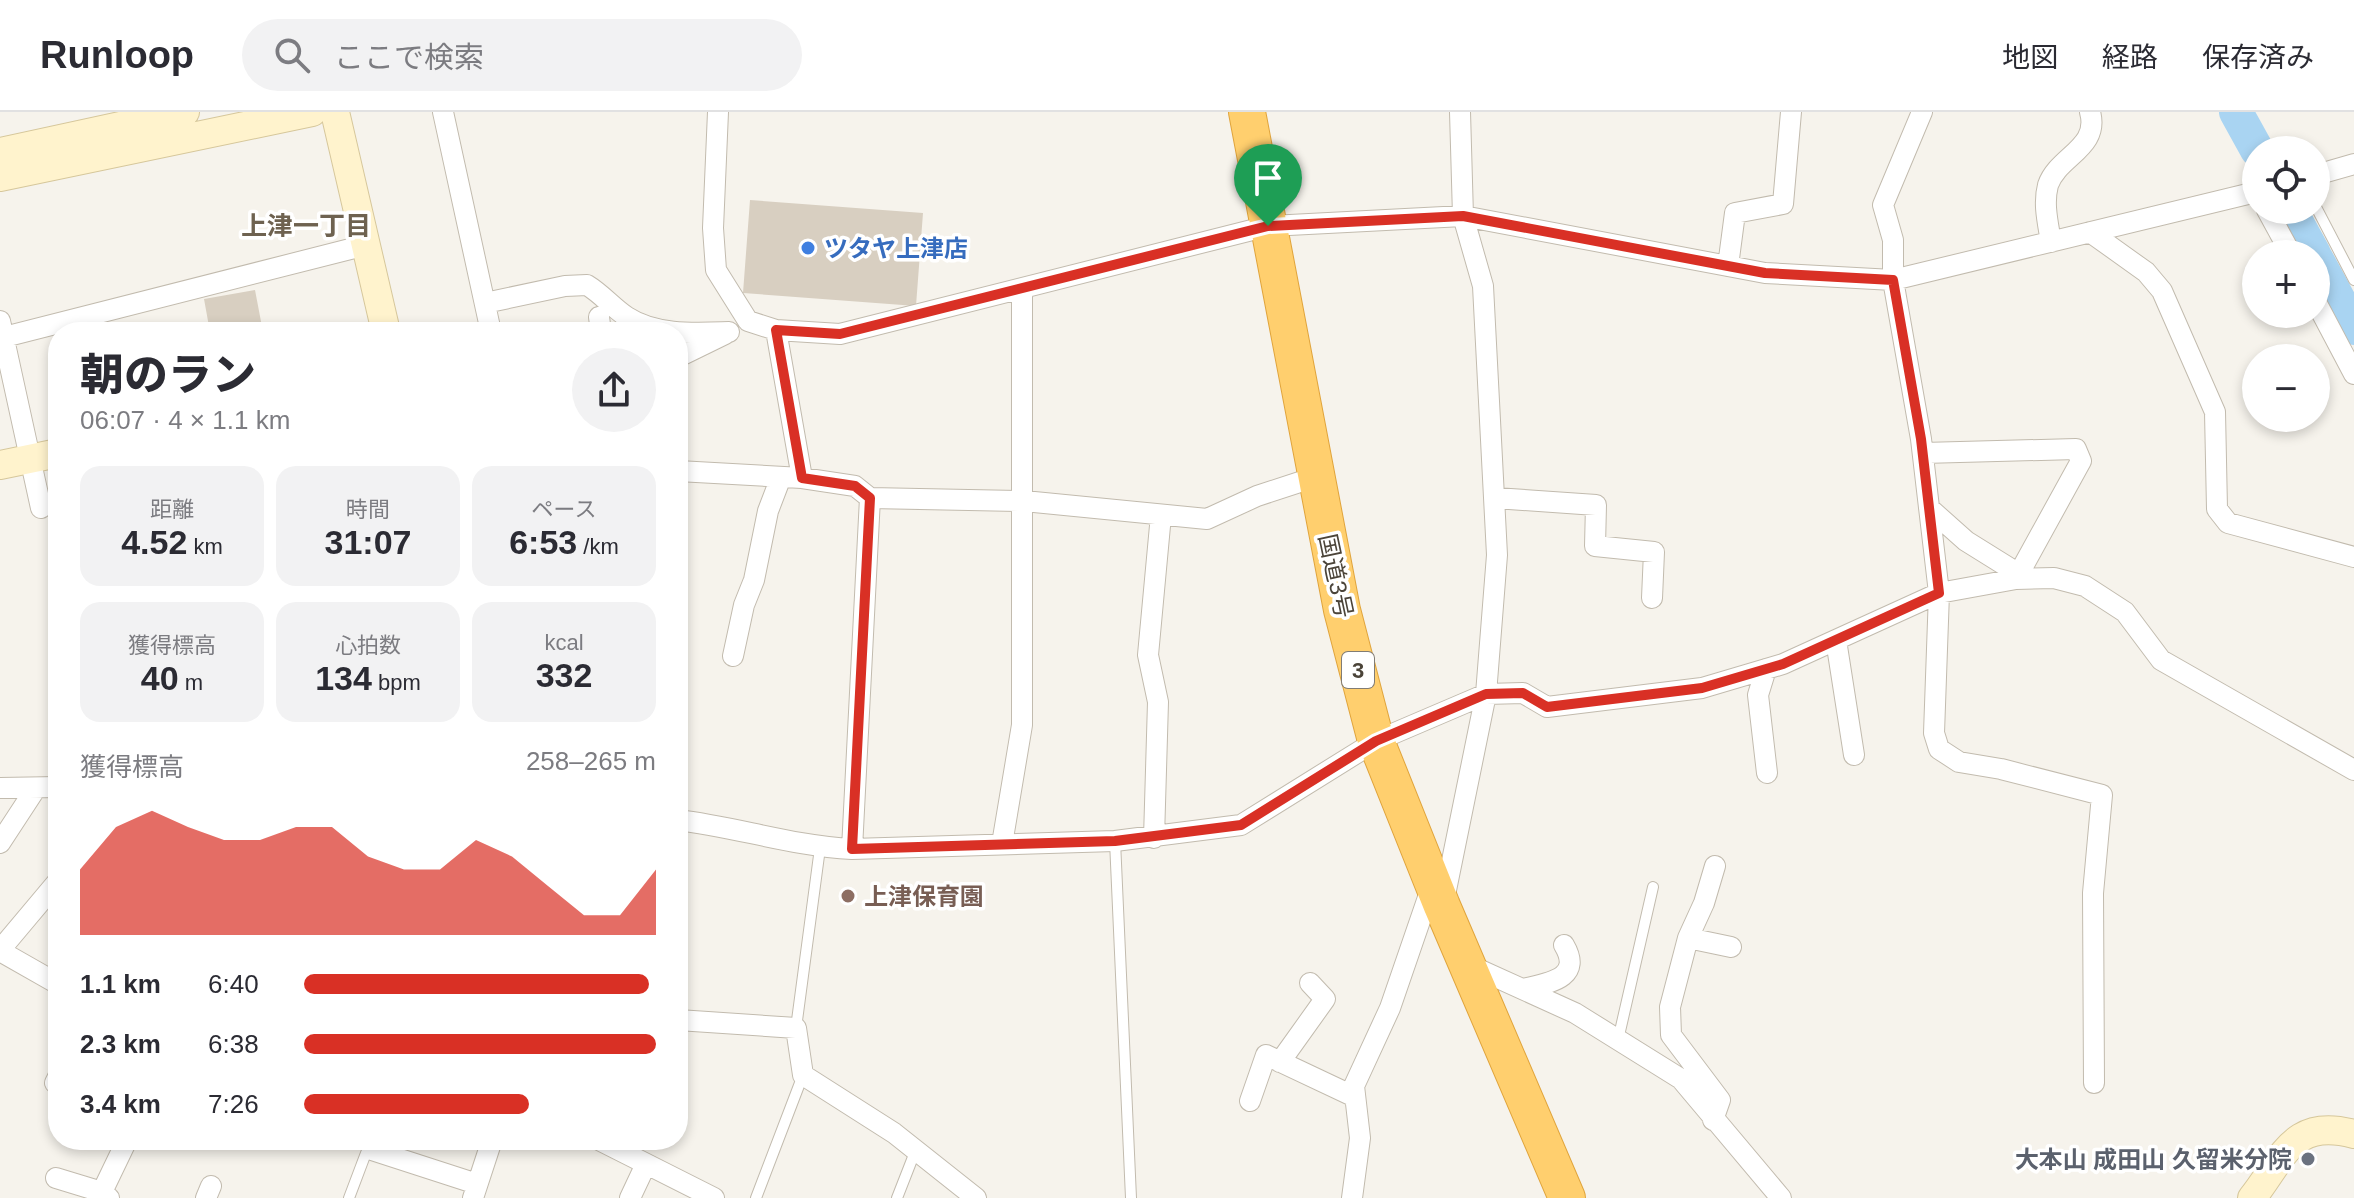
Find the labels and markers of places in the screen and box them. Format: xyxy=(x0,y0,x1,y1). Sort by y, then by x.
pin xyxy=(1234,144,1302,226)
place label: ツタヤ上津店 xyxy=(824,235,968,262)
marker: ツタヤ上津店 xyxy=(799,239,817,257)
place label: 上津保育園 xyxy=(864,883,984,910)
marker: 上津保育園 xyxy=(839,887,857,905)
place label: 大本山 成田山 久留米分院 xyxy=(2015,1146,2292,1173)
marker: 大本山 成田山 久留米分院 xyxy=(2299,1150,2317,1168)

